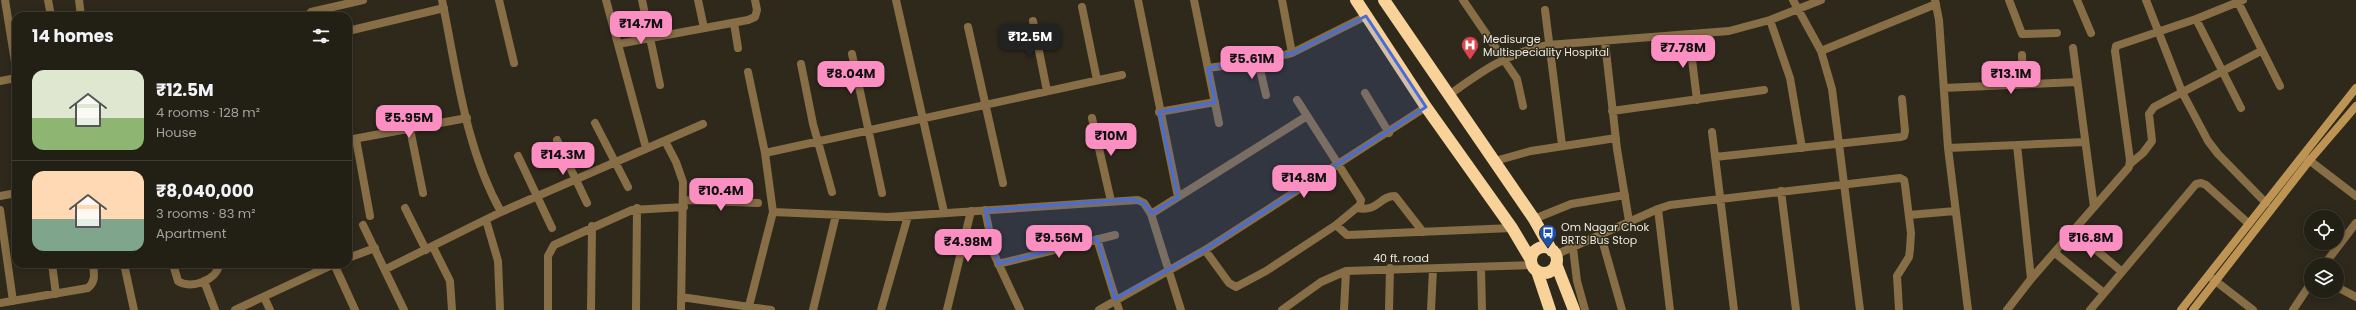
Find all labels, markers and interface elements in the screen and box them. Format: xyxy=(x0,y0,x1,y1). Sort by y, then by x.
pin: ₹14.7M xyxy=(608,11,674,45)
text: ₹14.7M xyxy=(619,14,663,33)
text: 14 homes xyxy=(32,24,114,48)
pin: ₹12.5M xyxy=(997,24,1063,58)
icon: filters xyxy=(310,25,332,47)
text: ₹12.5M xyxy=(1008,27,1052,46)
place label: Medisurge Multispeciality Hospital xyxy=(1483,31,1609,60)
hospital icon: Medisurge Multispeciality Hospital xyxy=(1460,35,1480,60)
pin: ₹7.78M xyxy=(1650,35,1716,69)
text: ₹7.78M xyxy=(1660,38,1706,57)
pin: ₹5.61M xyxy=(1219,46,1285,80)
text: ₹5.61M xyxy=(1230,49,1275,68)
pin: ₹8.04M xyxy=(818,61,884,95)
pin: ₹13.1M xyxy=(1978,61,2044,95)
text: ₹8.04M xyxy=(826,64,876,83)
text: ₹13.1M xyxy=(1990,64,2032,83)
text: ₹12.5M xyxy=(156,78,214,102)
icon: home xyxy=(64,86,112,134)
text: 4 rooms · 128 m² xyxy=(156,103,260,122)
pin: ₹5.95M xyxy=(376,105,442,139)
text: ₹5.95M xyxy=(385,108,433,127)
text: House xyxy=(156,123,196,142)
pin: ₹10M xyxy=(1087,123,1135,157)
text: ₹10M xyxy=(1094,126,1128,145)
pin: ₹14.3M xyxy=(530,142,596,176)
text: ₹14.3M xyxy=(541,145,585,164)
pin: ₹14.8M xyxy=(1271,165,1337,199)
text: ₹14.8M xyxy=(1281,168,1327,187)
pin: ₹10.4M xyxy=(688,178,754,212)
text: ₹8,040,000 xyxy=(156,179,254,203)
text: ₹10.4M xyxy=(698,181,744,200)
icon: home xyxy=(64,187,112,235)
text: 3 rooms · 83 m² xyxy=(156,204,256,223)
map controls xyxy=(2304,210,2344,298)
button: locate xyxy=(2304,210,2344,250)
place label: Om Nagar Chok BRTS Bus Stop xyxy=(1561,219,1650,248)
bus stop icon: Om Nagar Chok BRTS Bus Stop xyxy=(1538,223,1558,248)
text: Apartment xyxy=(156,224,226,243)
pin: ₹9.56M xyxy=(1026,225,1092,259)
pin: ₹16.8M xyxy=(2058,225,2124,259)
text: ₹9.56M xyxy=(1035,228,1083,247)
text: ₹16.8M xyxy=(2069,228,2113,247)
pin: ₹4.98M xyxy=(935,229,1001,263)
text: ₹4.98M xyxy=(944,232,992,251)
street label: 40 ft. road xyxy=(1373,250,1429,266)
button: layers xyxy=(2304,258,2344,298)

